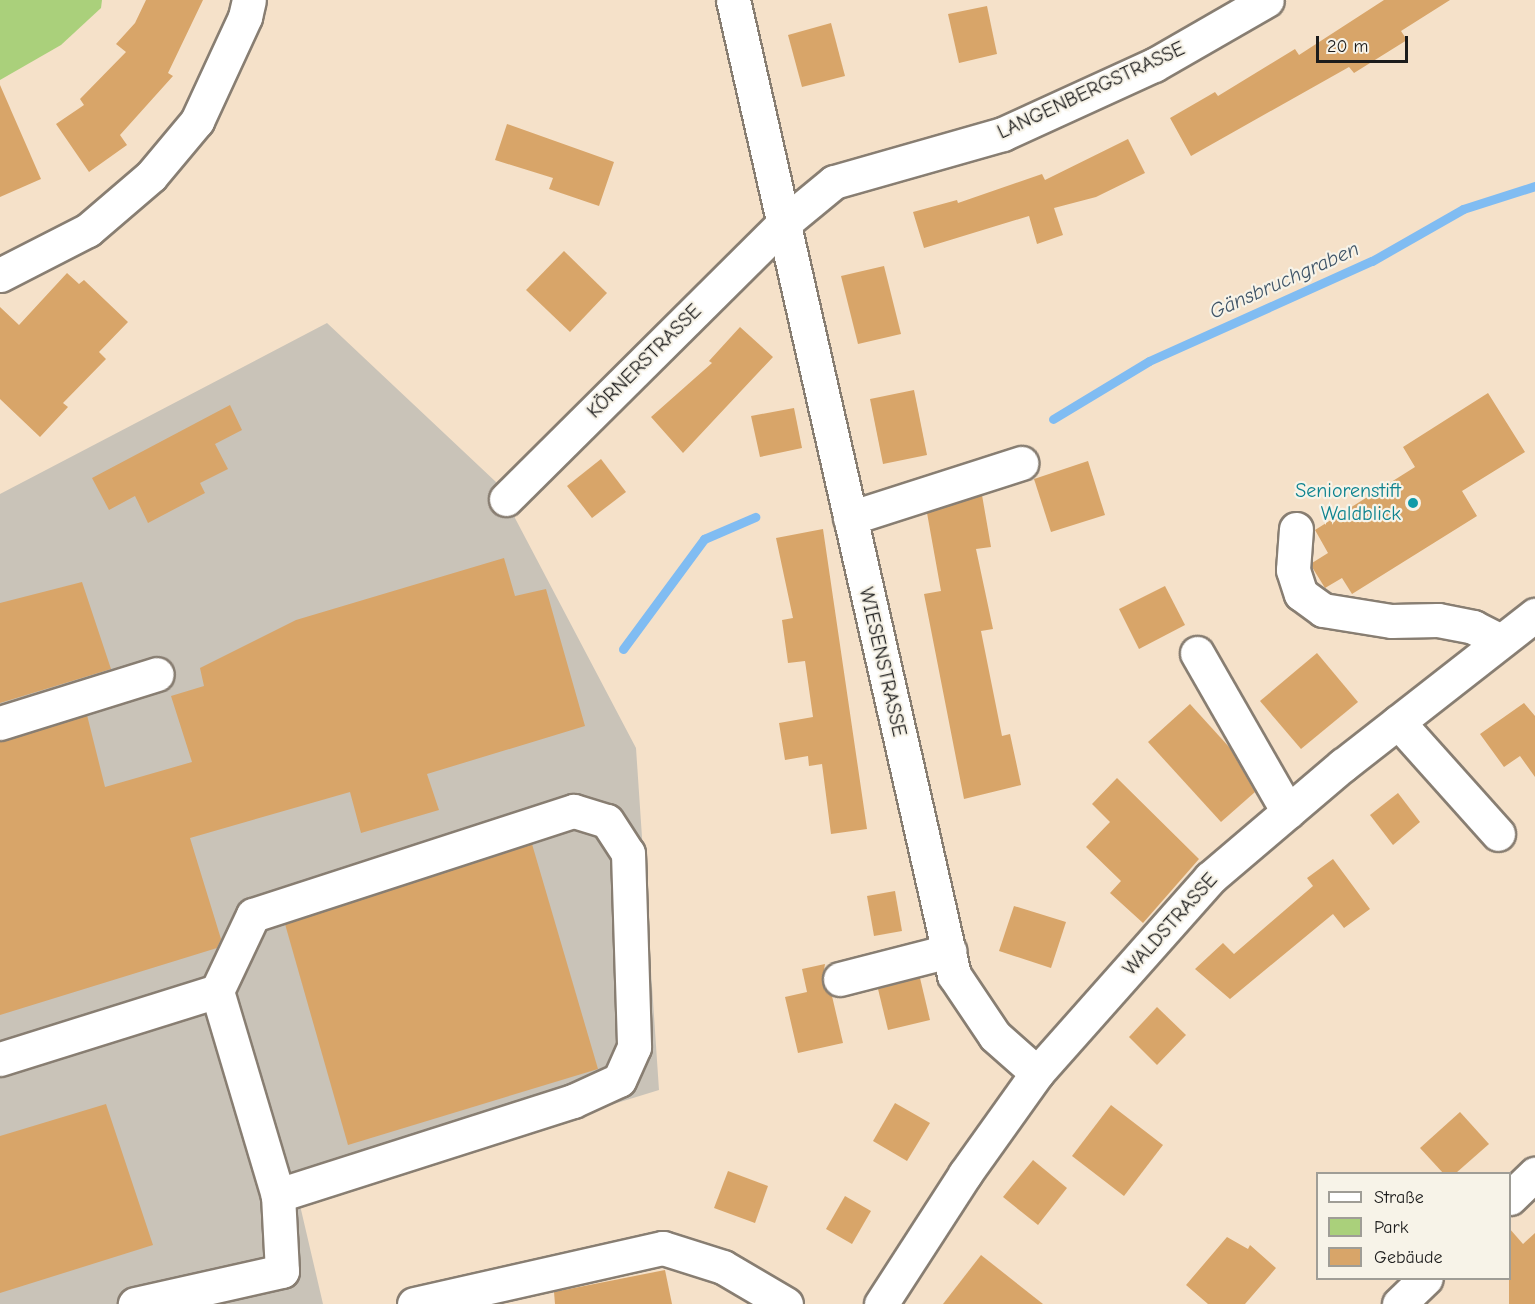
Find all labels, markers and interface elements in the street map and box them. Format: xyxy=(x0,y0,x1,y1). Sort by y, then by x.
scale bar xyxy=(1319,24,1410,62)
street label: LANGENBERGSTRASSE xyxy=(993,36,1189,144)
text: 20 m xyxy=(1327,36,1368,57)
water label: Gänsbruchgraben xyxy=(1205,236,1363,324)
street label: KÖRNERSTRASSE xyxy=(582,299,706,423)
place label: Seniorenstift Waldblick xyxy=(1295,479,1401,526)
marker: Seniorenstift Waldblick xyxy=(1406,496,1420,510)
street label: WIESENSTRASSE xyxy=(854,585,912,739)
street label: WALDSTRASSE xyxy=(1118,868,1222,980)
legend xyxy=(1316,1172,1511,1280)
text: Straße xyxy=(1374,1187,1424,1208)
text: Park xyxy=(1374,1217,1408,1238)
text: Gebäude xyxy=(1374,1247,1443,1268)

